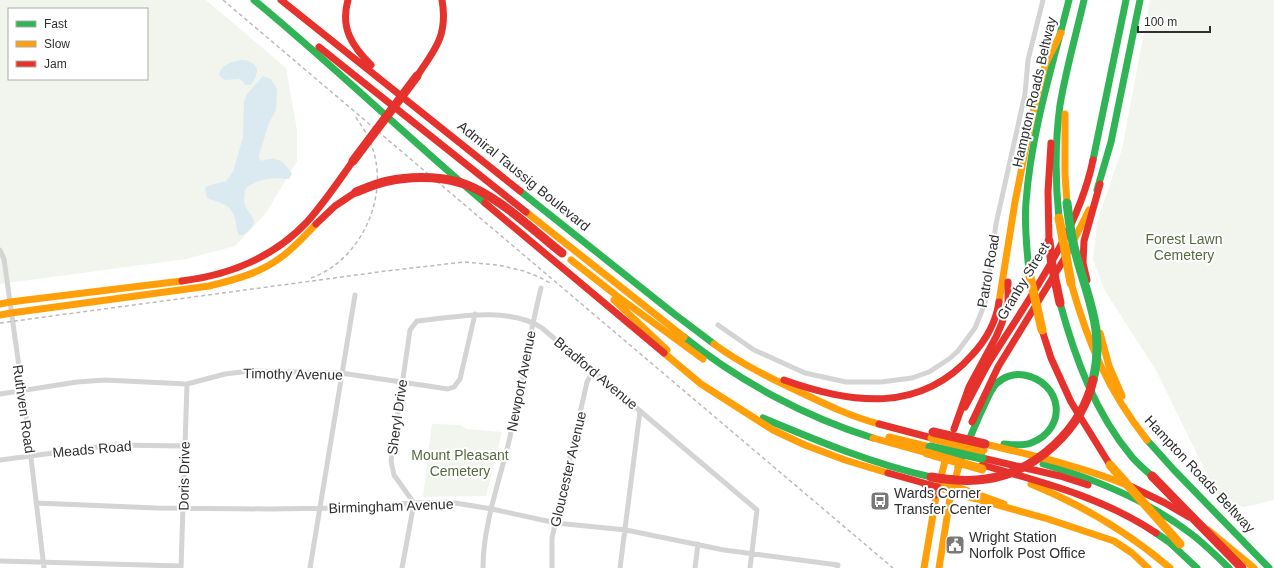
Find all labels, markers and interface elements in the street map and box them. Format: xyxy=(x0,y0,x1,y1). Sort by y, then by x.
legend xyxy=(8,8,148,80)
scale bar xyxy=(1138,8,1210,34)
street label: Hampton Roads Beltway xyxy=(1009,15,1059,169)
text: 100 m xyxy=(1144,15,1177,29)
text: Fast xyxy=(44,17,68,31)
text: Slow xyxy=(44,37,70,51)
text: Jam xyxy=(44,57,67,71)
street label: Admiral Taussig Boulevard xyxy=(455,118,593,234)
park label: Forest Lawn Cemetery xyxy=(1145,231,1223,263)
street label: Patrol Road xyxy=(974,233,1002,309)
street label: Granby Street xyxy=(994,239,1052,322)
street label: Newport Avenue xyxy=(503,329,539,433)
street label: Bradford Avenue xyxy=(551,333,641,413)
street label: Ruthven Road xyxy=(10,364,38,454)
street label: Timothy Avenue xyxy=(243,365,343,383)
street label: Sheryl Drive xyxy=(384,378,410,456)
street label: Gloucester Avenue xyxy=(547,409,589,528)
street label: Hampton Roads Beltway xyxy=(1142,412,1258,536)
street label: Meads Road xyxy=(52,438,132,460)
street label: Doris Drive xyxy=(175,441,193,511)
park label: Mount Pleasant Cemetery xyxy=(411,447,509,479)
place label: Wards Corner Transfer Center xyxy=(894,485,992,517)
bus stop icon: Wards Corner Transfer Center xyxy=(869,490,891,512)
street label: Birmingham Avenue xyxy=(328,496,454,516)
place label: Wright Station Norfolk Post Office xyxy=(969,529,1086,561)
public building icon: Wright Station Norfolk Post Office xyxy=(944,534,966,556)

